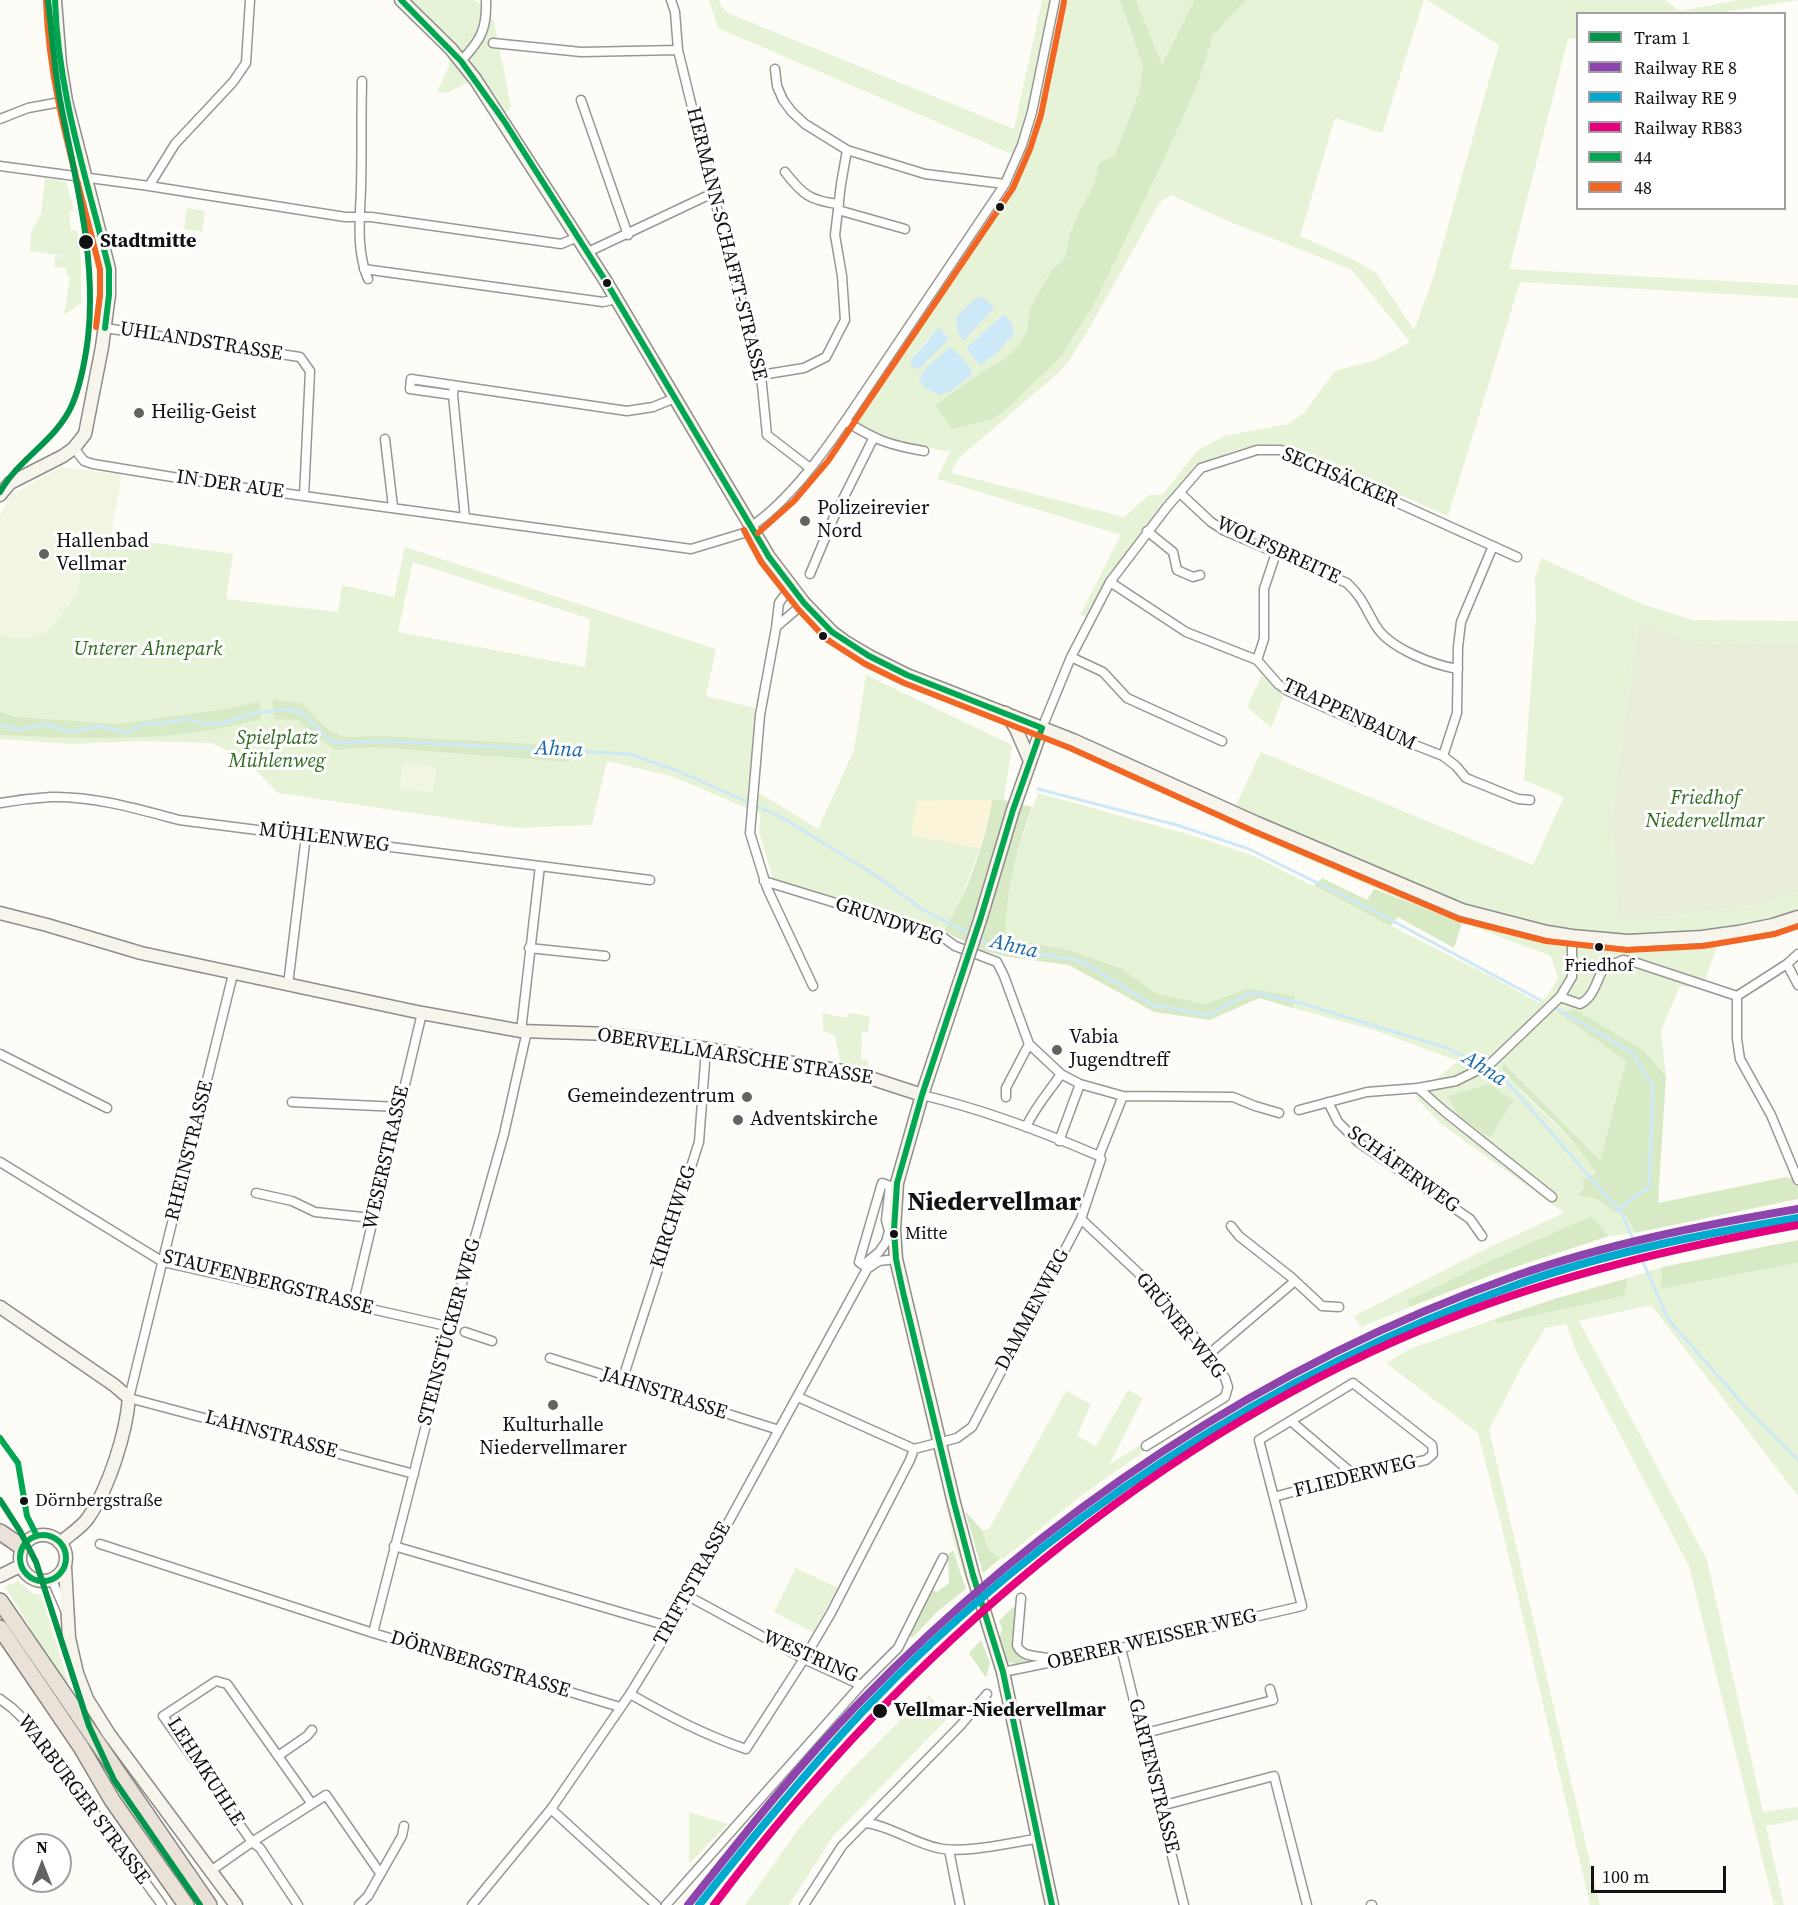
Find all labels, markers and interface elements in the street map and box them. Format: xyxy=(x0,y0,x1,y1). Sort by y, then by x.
legend xyxy=(1576,12,1786,210)
text: Tram 1 xyxy=(1634,25,1690,50)
text: Railway RE 8 xyxy=(1634,55,1737,80)
text: Railway RE 9 xyxy=(1634,85,1737,110)
street label: HERMANN-SCHAFFT-STRASSE xyxy=(680,105,772,383)
text: Railway RB83 xyxy=(1634,115,1742,140)
text: 44 xyxy=(1634,145,1652,170)
text: 48 xyxy=(1634,175,1652,200)
unlabelled marker xyxy=(994,201,1006,213)
place label: Stadtmitte xyxy=(100,230,196,254)
marker: Stadtmitte xyxy=(77,233,95,251)
unlabelled marker xyxy=(601,277,613,289)
street label: UHLANDSTRASSE xyxy=(118,317,284,367)
place label: Heilig-Geist xyxy=(151,401,256,425)
marker: Heilig-Geist xyxy=(132,406,146,420)
street label: SECHSÄCKER xyxy=(1278,443,1402,513)
street label: IN DER AUE xyxy=(175,466,285,504)
place label: Polizeirevier Nord xyxy=(817,497,929,544)
street label: WOLFSBREITE xyxy=(1212,512,1344,590)
marker: Polizeirevier Nord xyxy=(798,514,812,528)
place label: Hallenbad Vellmar xyxy=(56,530,149,577)
marker: Hallenbad Vellmar xyxy=(37,547,51,561)
unlabelled marker xyxy=(817,630,829,642)
park label: Unterer Ahnepark xyxy=(74,638,222,662)
street label: TRAPPENBAUM xyxy=(1279,674,1419,756)
park label: Spielplatz Mühlenweg xyxy=(229,727,325,774)
water label: Ahna xyxy=(534,736,584,764)
park label: Friedhof Niedervellmar xyxy=(1646,787,1764,834)
street label: MÜHLENWEG xyxy=(257,818,391,858)
street label: GRUNDWEG xyxy=(832,892,946,952)
water label: Ahna xyxy=(988,929,1040,965)
marker: Friedhof xyxy=(1593,941,1605,953)
place label: Friedhof xyxy=(1564,955,1634,977)
street label: OBERVELLMARSCHE STRASSE xyxy=(595,1023,875,1091)
place label: Vabia Jugendtreff xyxy=(1069,1026,1169,1073)
marker: Vabia Jugendtreff xyxy=(1050,1043,1064,1057)
water label: Ahna xyxy=(1457,1046,1511,1092)
street label: RHEINSTRASSE xyxy=(161,1078,219,1224)
street label: WESERSTRASSE xyxy=(359,1084,415,1232)
place label: Gemeindezentrum xyxy=(567,1085,735,1109)
marker: Gemeindezentrum xyxy=(740,1090,754,1104)
place label: Adventskirche xyxy=(750,1108,878,1132)
marker: Adventskirche xyxy=(731,1113,745,1127)
street label: SCHÄFERWEG xyxy=(1343,1121,1463,1219)
street label: KIRCHWEG xyxy=(646,1163,702,1271)
district label: Niedervellmar xyxy=(907,1187,1081,1219)
place label: Mitte xyxy=(905,1223,948,1245)
marker: Mitte xyxy=(888,1228,900,1240)
street label: STEINSTÜCKER WEG xyxy=(413,1236,487,1428)
street label: STAUFENBERGSTRASSE xyxy=(160,1245,376,1321)
street label: DAMMENWEG xyxy=(991,1245,1075,1375)
street label: GRÜNER WEG xyxy=(1130,1268,1230,1384)
street label: JAHNSTRASSE xyxy=(598,1362,730,1426)
marker: Kulturhalle Niedervellmarer xyxy=(546,1398,560,1412)
street label: LAHNSTRASSE xyxy=(202,1406,340,1464)
place label: Kulturhalle Niedervellmarer xyxy=(479,1414,627,1461)
street label: FLIEDERWEG xyxy=(1291,1450,1419,1504)
place label: Dörnbergstraße xyxy=(35,1490,163,1512)
marker: Dörnbergstraße xyxy=(18,1495,30,1507)
street label: TRIFTSTRASSE xyxy=(649,1518,737,1650)
street label: OBERER WEISSER WEG xyxy=(1045,1604,1259,1676)
street label: WESTRING xyxy=(759,1625,861,1689)
street label: DÖRNBERGSTRASSE xyxy=(387,1626,573,1704)
street label: GARTENSTRASSE xyxy=(1122,1696,1184,1856)
place label: Vellmar-Niedervellmar xyxy=(894,1699,1106,1723)
marker: Vellmar-Niedervellmar xyxy=(871,1702,889,1720)
street label: WARBURGER STRASSE xyxy=(11,1711,155,1889)
street label: LEHMKUHLE xyxy=(161,1713,249,1831)
north arrow xyxy=(12,1833,72,1893)
text: N xyxy=(36,1836,48,1858)
scale bar xyxy=(1594,1854,1729,1892)
text: 100 m xyxy=(1602,1864,1649,1889)

